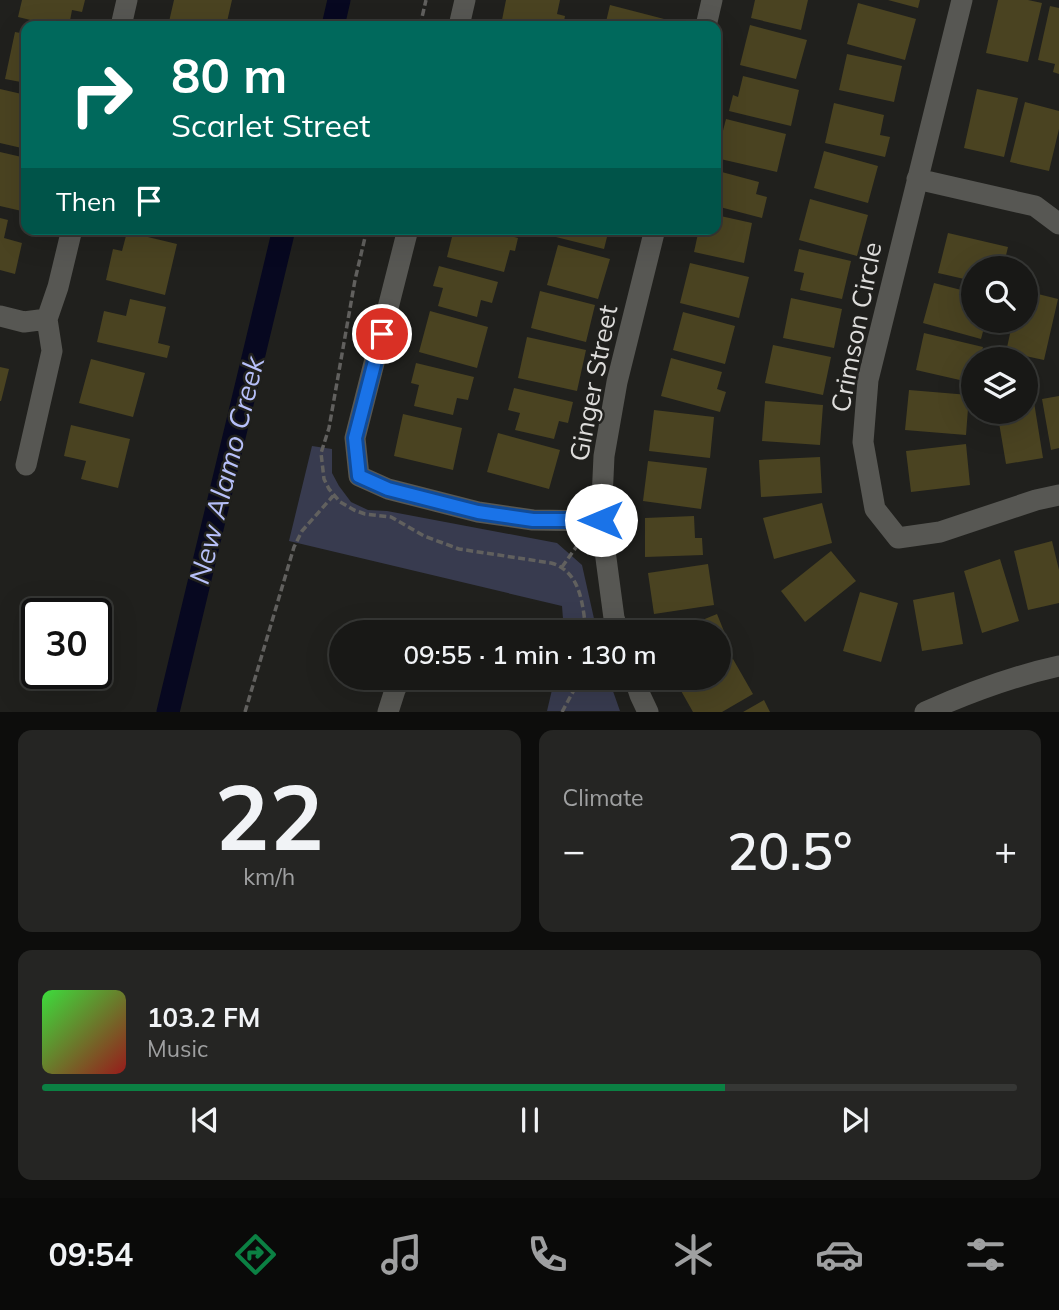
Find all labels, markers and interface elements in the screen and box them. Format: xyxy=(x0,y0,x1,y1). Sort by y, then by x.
text: 80 m xyxy=(171,44,287,105)
icon: right xyxy=(56,49,147,140)
text: Scarlet Street xyxy=(171,105,371,145)
icon: arrive xyxy=(130,182,168,220)
text: Then xyxy=(56,185,116,218)
street label: Crimson Circle xyxy=(823,239,889,415)
map controls xyxy=(961,256,1038,424)
button: search xyxy=(961,256,1038,333)
street label: Ginger Street xyxy=(562,302,624,464)
pin xyxy=(352,304,412,364)
icon: arrive xyxy=(363,315,401,353)
button: layers xyxy=(961,347,1038,424)
water label: New Alamo Creek xyxy=(181,351,272,588)
position arrow xyxy=(564,483,638,557)
speed limit sign: 30 xyxy=(21,598,112,689)
text: 09:55 · 1 min · 130 m xyxy=(403,638,657,671)
text: 22 xyxy=(215,759,324,873)
text: Climate xyxy=(563,783,644,812)
text: 20.5° xyxy=(727,818,852,883)
text: − xyxy=(563,826,585,874)
text: + xyxy=(994,826,1017,874)
text: km/h xyxy=(243,862,295,891)
text: 103.2 FM xyxy=(147,1001,260,1034)
text: Music xyxy=(147,1034,208,1063)
icon: previous xyxy=(186,1101,224,1139)
icon: pause xyxy=(511,1101,549,1139)
icon: next xyxy=(836,1101,874,1139)
icon: directions xyxy=(231,1230,280,1279)
icon: music xyxy=(377,1230,426,1279)
icon: phone xyxy=(523,1230,572,1279)
icon: climate xyxy=(669,1230,718,1279)
icon: car xyxy=(815,1230,864,1279)
icon: filters xyxy=(961,1230,1010,1279)
text: 09:54 xyxy=(49,1234,133,1274)

